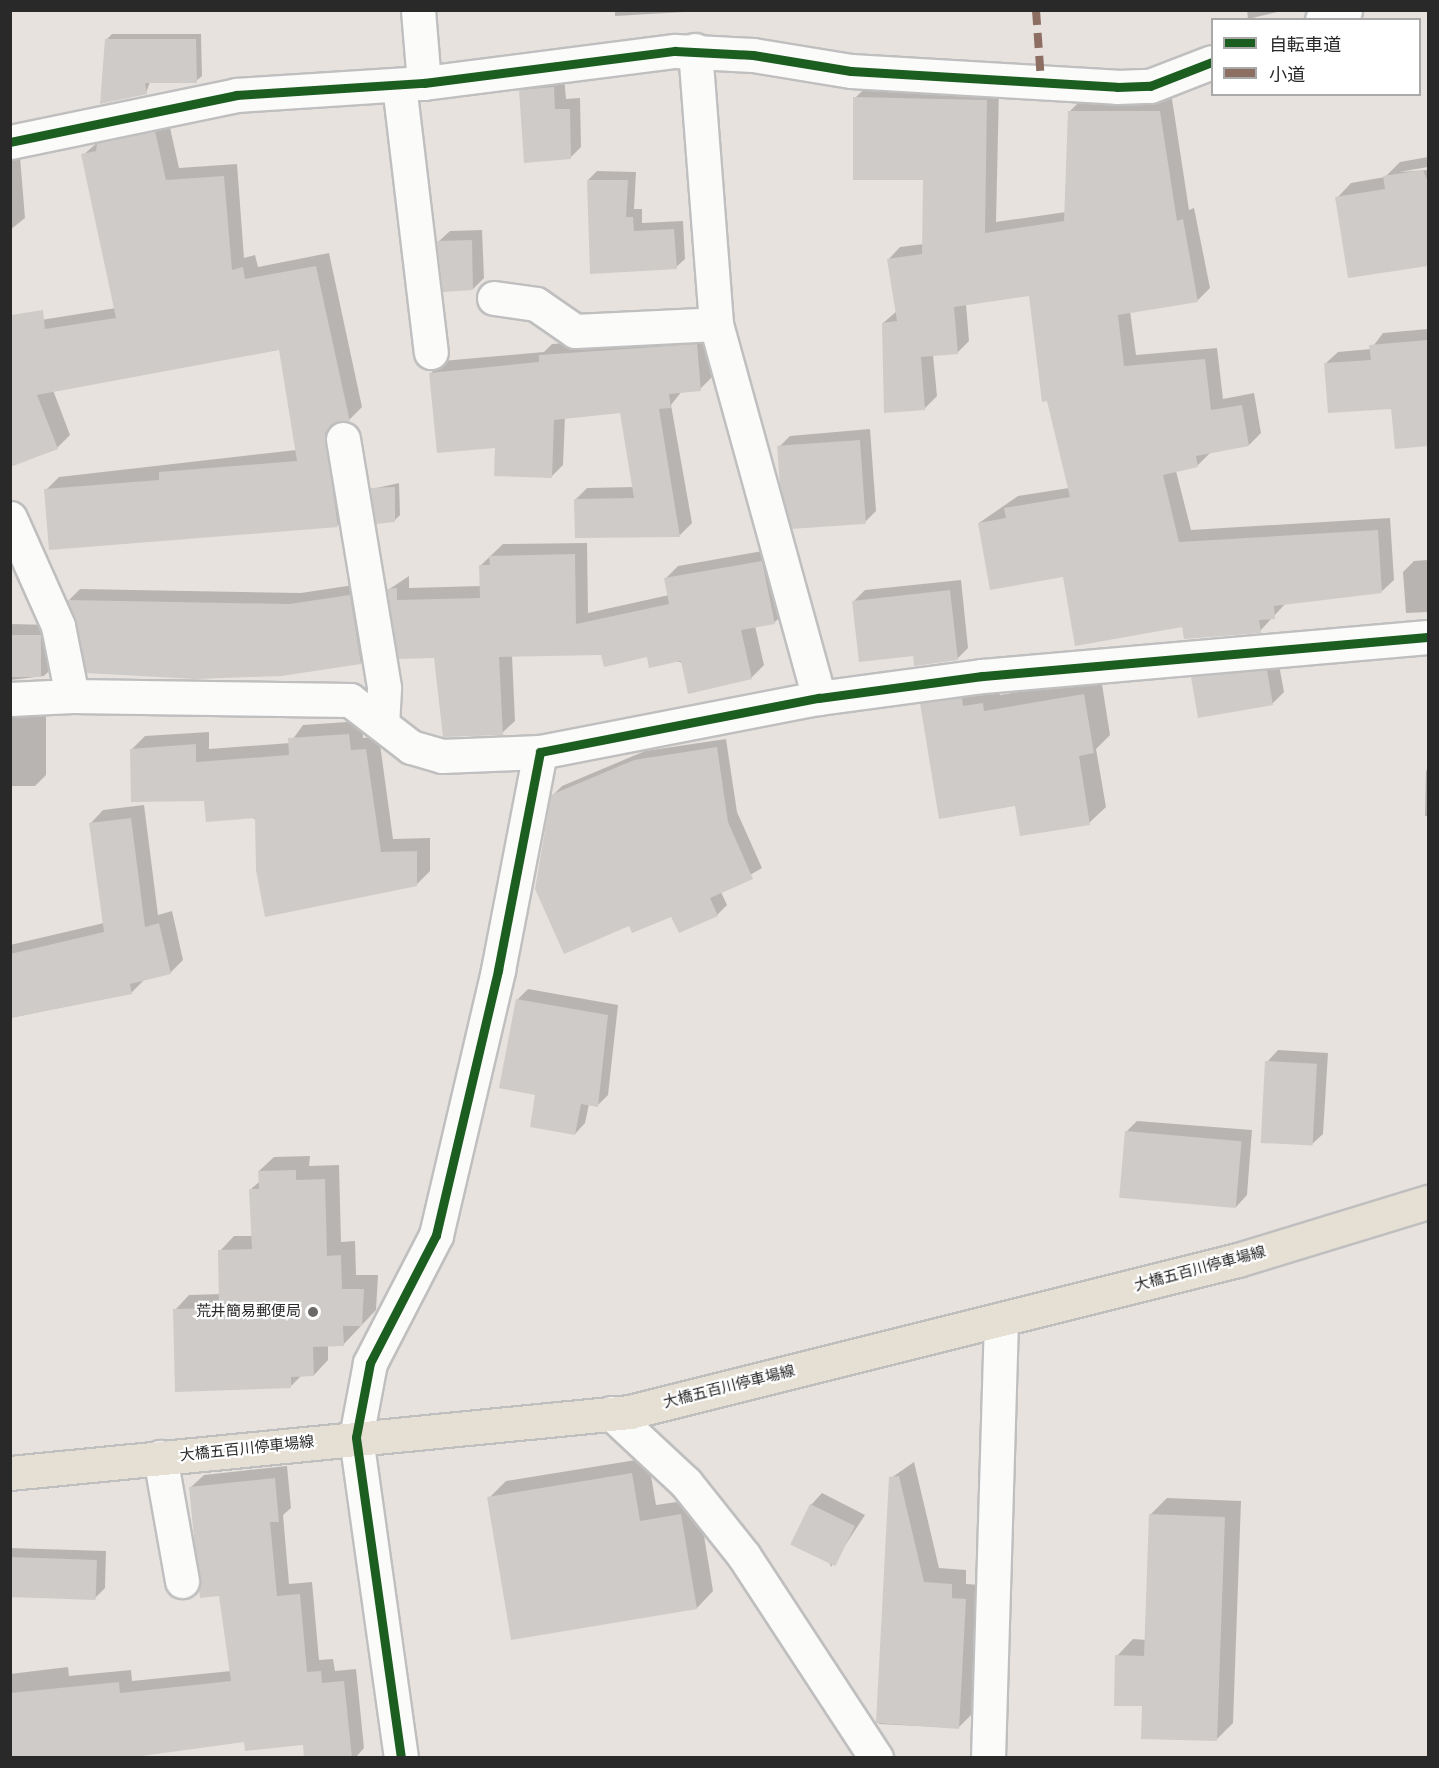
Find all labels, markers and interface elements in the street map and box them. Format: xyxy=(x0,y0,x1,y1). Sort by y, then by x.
legend xyxy=(1211,18,1421,96)
text: 自転車道 xyxy=(1269,34,1341,55)
text: 小道 xyxy=(1269,64,1305,85)
street label: 大橋五百川停車場線 xyxy=(1132,1243,1268,1295)
place label: 荒井簡易郵便局 xyxy=(196,1303,301,1321)
marker: 荒井簡易郵便局 xyxy=(306,1305,320,1319)
street label: 大橋五百川停車場線 xyxy=(661,1362,797,1412)
street label: 大橋五百川停車場線 xyxy=(179,1433,315,1465)

